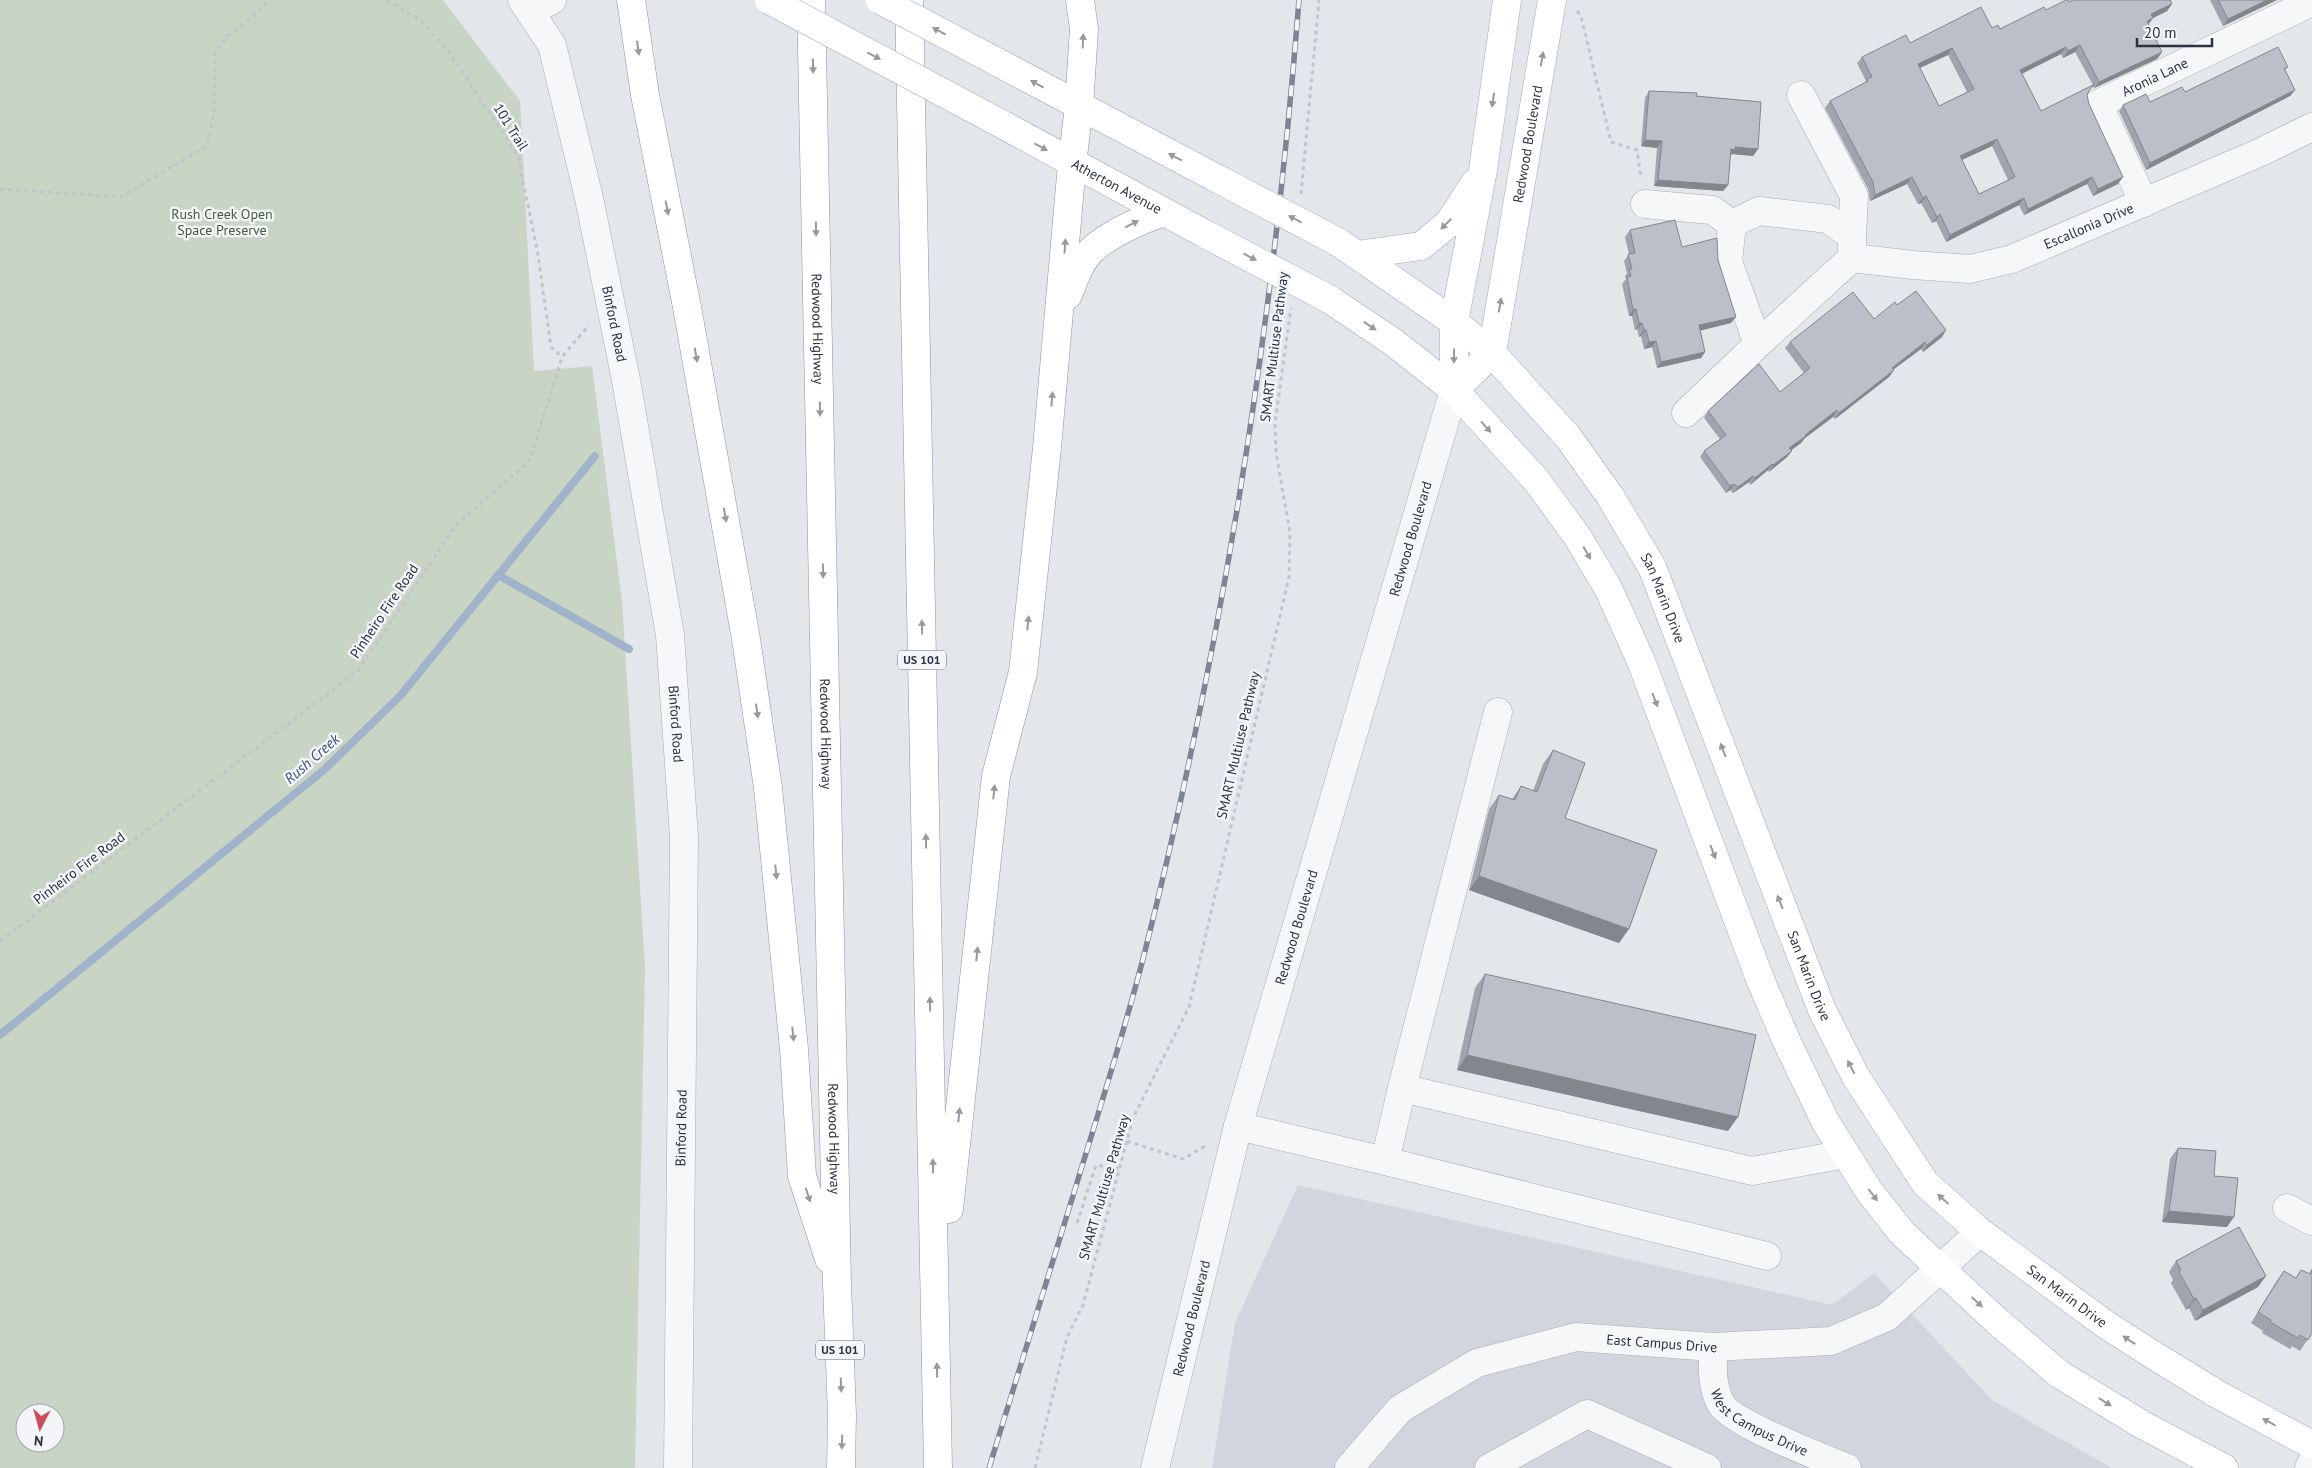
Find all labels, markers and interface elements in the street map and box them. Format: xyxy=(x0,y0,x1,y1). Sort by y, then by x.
scale bar xyxy=(2137,15,2212,47)
text: 20 m xyxy=(2144,23,2177,42)
one-way arrow xyxy=(932,27,946,35)
one-way arrow xyxy=(1079,33,1087,49)
one-way arrow xyxy=(634,41,642,57)
one-way arrow xyxy=(1538,50,1546,66)
one-way arrow xyxy=(867,52,881,60)
street label: Aronia Lane xyxy=(2119,53,2191,100)
one-way arrow xyxy=(809,58,817,74)
one-way arrow xyxy=(1030,79,1043,88)
street label: Redwood Boulevard xyxy=(1509,84,1546,204)
one-way arrow xyxy=(1489,93,1497,109)
street label: 101 Trail xyxy=(490,100,532,154)
one-way arrow xyxy=(1034,142,1048,151)
one-way arrow xyxy=(1168,153,1182,161)
street label: Atherton Avenue xyxy=(1069,155,1165,218)
street label: Escallonia Drive xyxy=(2041,199,2136,253)
one-way arrow xyxy=(664,200,672,216)
park label: Rush Creek Open Space Preserve xyxy=(171,205,273,239)
one-way arrow xyxy=(1288,215,1302,223)
one-way arrow xyxy=(1440,218,1452,230)
one-way arrow xyxy=(1125,220,1140,228)
one-way arrow xyxy=(812,221,820,237)
one-way arrow xyxy=(1061,238,1069,254)
one-way arrow xyxy=(1244,253,1257,262)
street label: SMART Multiuse Pathway xyxy=(1256,270,1292,423)
street label: Redwood Highway xyxy=(808,273,828,385)
street label: Binford Road xyxy=(598,284,631,364)
one-way arrow xyxy=(1496,297,1504,313)
one-way arrow xyxy=(1363,321,1377,331)
one-way arrow xyxy=(692,347,700,363)
one-way arrow xyxy=(1450,348,1458,364)
one-way arrow xyxy=(1048,391,1056,407)
one-way arrow xyxy=(816,401,824,417)
one-way arrow xyxy=(1480,420,1492,432)
street label: Redwood Boulevard xyxy=(1385,479,1436,598)
one-way arrow xyxy=(721,507,729,523)
one-way arrow xyxy=(1583,546,1592,560)
street label: San Marin Drive xyxy=(1637,550,1689,645)
street label: Pinheiro Fire Road xyxy=(346,560,422,662)
one-way arrow xyxy=(819,563,827,579)
one-way arrow xyxy=(1024,615,1032,631)
one-way arrow xyxy=(918,618,926,634)
road number: US 101 xyxy=(898,650,946,670)
street label: SMART Multiuse Pathway xyxy=(1212,669,1264,821)
street label: Redwood Highway xyxy=(816,678,836,790)
street label: Binford Road xyxy=(665,685,688,763)
one-way arrow xyxy=(1652,693,1659,708)
one-way arrow xyxy=(753,703,761,719)
water label: Rush Creek xyxy=(280,729,344,788)
one-way arrow xyxy=(1719,742,1726,757)
one-way arrow xyxy=(990,784,998,800)
street label: Pinheiro Fire Road xyxy=(30,828,128,908)
one-way arrow xyxy=(922,833,930,849)
one-way arrow xyxy=(1709,845,1717,860)
one-way arrow xyxy=(772,864,780,880)
street label: Redwood Boulevard xyxy=(1271,868,1322,987)
one-way arrow xyxy=(1776,894,1783,909)
street label: San Marin Drive xyxy=(1783,928,1835,1024)
one-way arrow xyxy=(973,945,981,961)
one-way arrow xyxy=(926,996,934,1012)
one-way arrow xyxy=(789,1026,797,1042)
one-way arrow xyxy=(1847,1060,1855,1074)
street label: Redwood Highway xyxy=(824,1083,844,1195)
street label: Binford Road xyxy=(671,1089,691,1167)
one-way arrow xyxy=(955,1107,963,1123)
street label: SMART Multiuse Pathway xyxy=(1075,1111,1134,1262)
one-way arrow xyxy=(929,1158,937,1174)
one-way arrow xyxy=(804,1188,812,1203)
one-way arrow xyxy=(1867,1188,1878,1201)
one-way arrow xyxy=(1937,1194,1950,1205)
street label: Redwood Boulevard xyxy=(1169,1258,1214,1378)
street label: San Marin Drive xyxy=(2023,1261,2111,1332)
one-way arrow xyxy=(1971,1296,1983,1308)
street label: East Campus Drive xyxy=(1606,1330,1718,1356)
one-way arrow xyxy=(2122,1335,2136,1344)
road number: US 101 xyxy=(816,1340,864,1360)
one-way arrow xyxy=(933,1361,941,1377)
one-way arrow xyxy=(838,1377,846,1393)
street label: West Campus Drive xyxy=(1707,1387,1811,1460)
one-way arrow xyxy=(2098,1398,2111,1407)
north arrow xyxy=(15,1403,65,1453)
one-way arrow xyxy=(2262,1418,2276,1426)
text: N xyxy=(33,1431,44,1450)
one-way arrow xyxy=(837,1434,845,1450)

